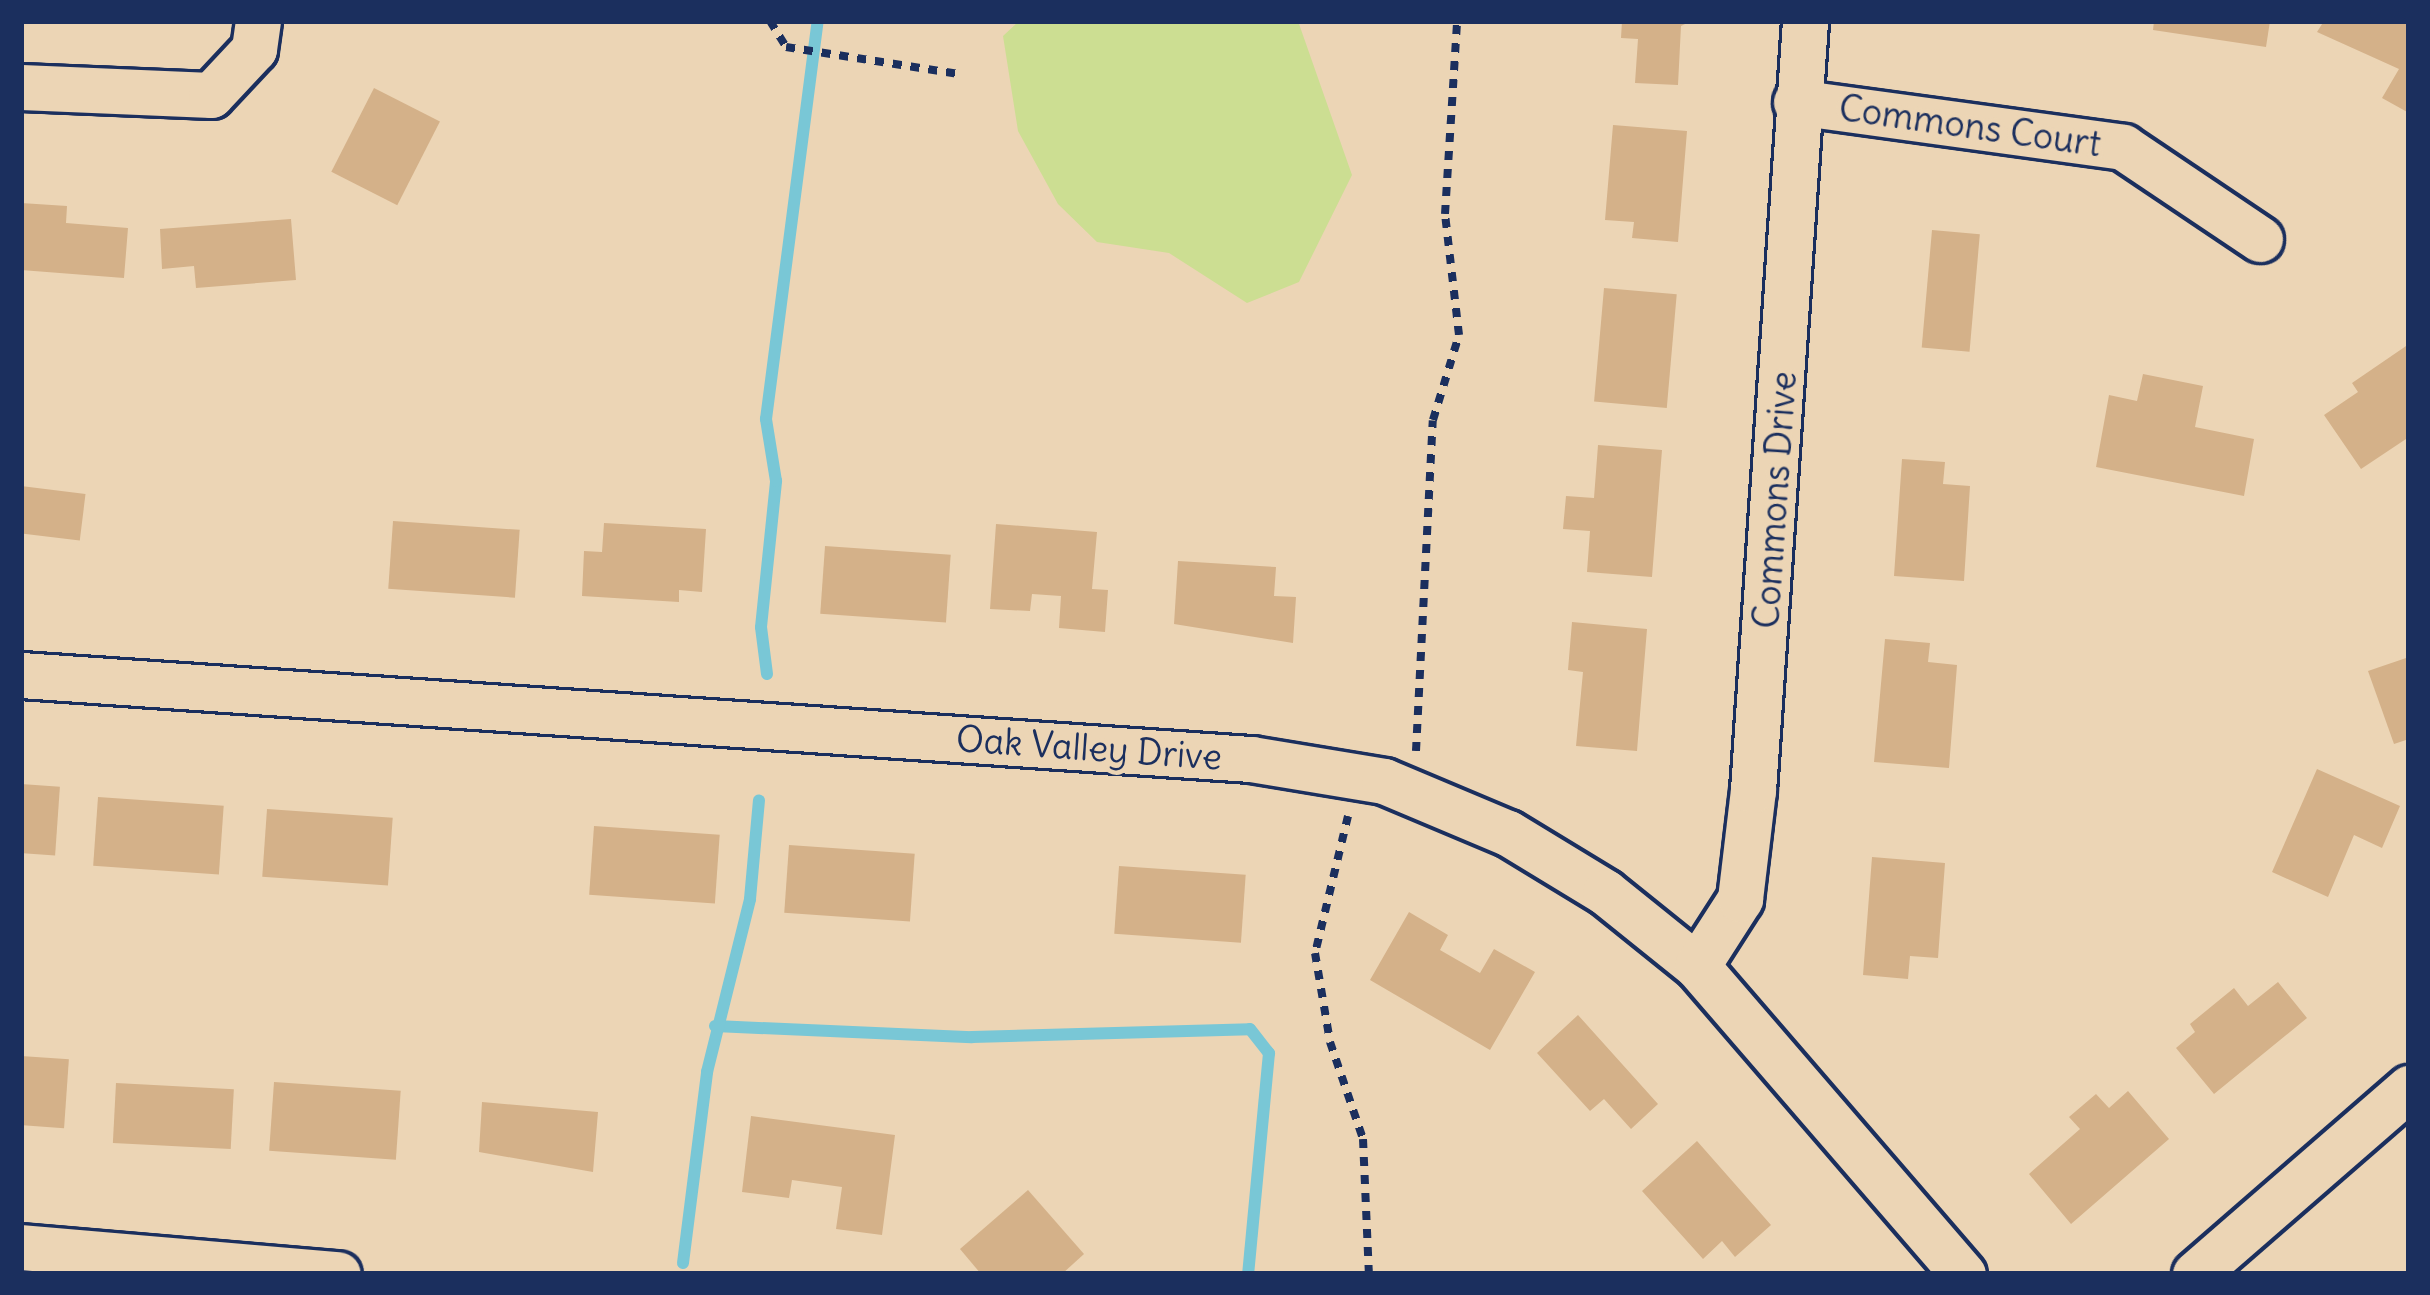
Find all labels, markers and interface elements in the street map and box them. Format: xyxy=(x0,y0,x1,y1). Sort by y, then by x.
street label: Commons Court xyxy=(1836,86,2104,166)
street label: Commons Drive xyxy=(1744,370,1806,630)
street label: Oak Valley Drive xyxy=(955,717,1223,779)

